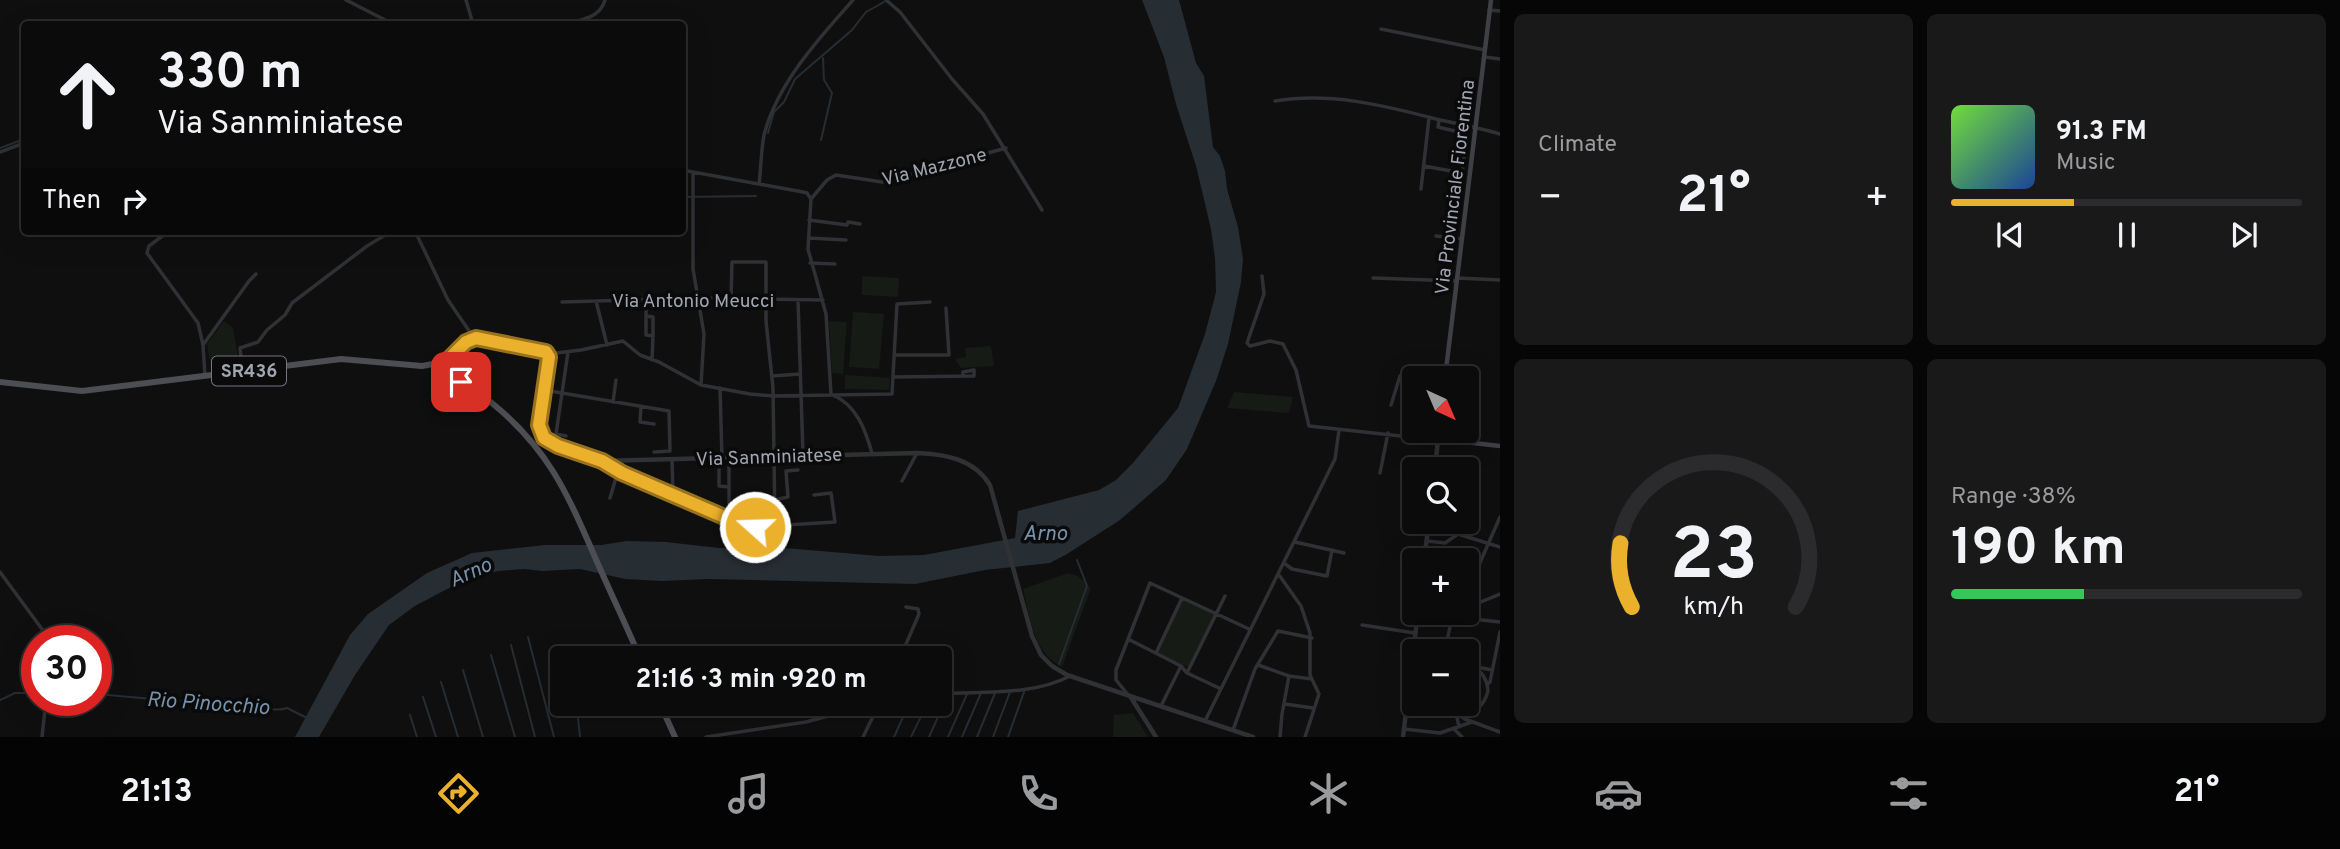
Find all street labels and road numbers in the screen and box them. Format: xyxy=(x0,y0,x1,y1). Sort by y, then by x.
street label: Via Provinciale Fiorentina xyxy=(1431,78,1481,296)
street label: Via Mazzone xyxy=(880,143,989,193)
street label: Via Antonio Meucci xyxy=(612,290,774,314)
road number: SR436 xyxy=(212,356,286,386)
street label: Via Sanminiatese xyxy=(696,443,843,473)

